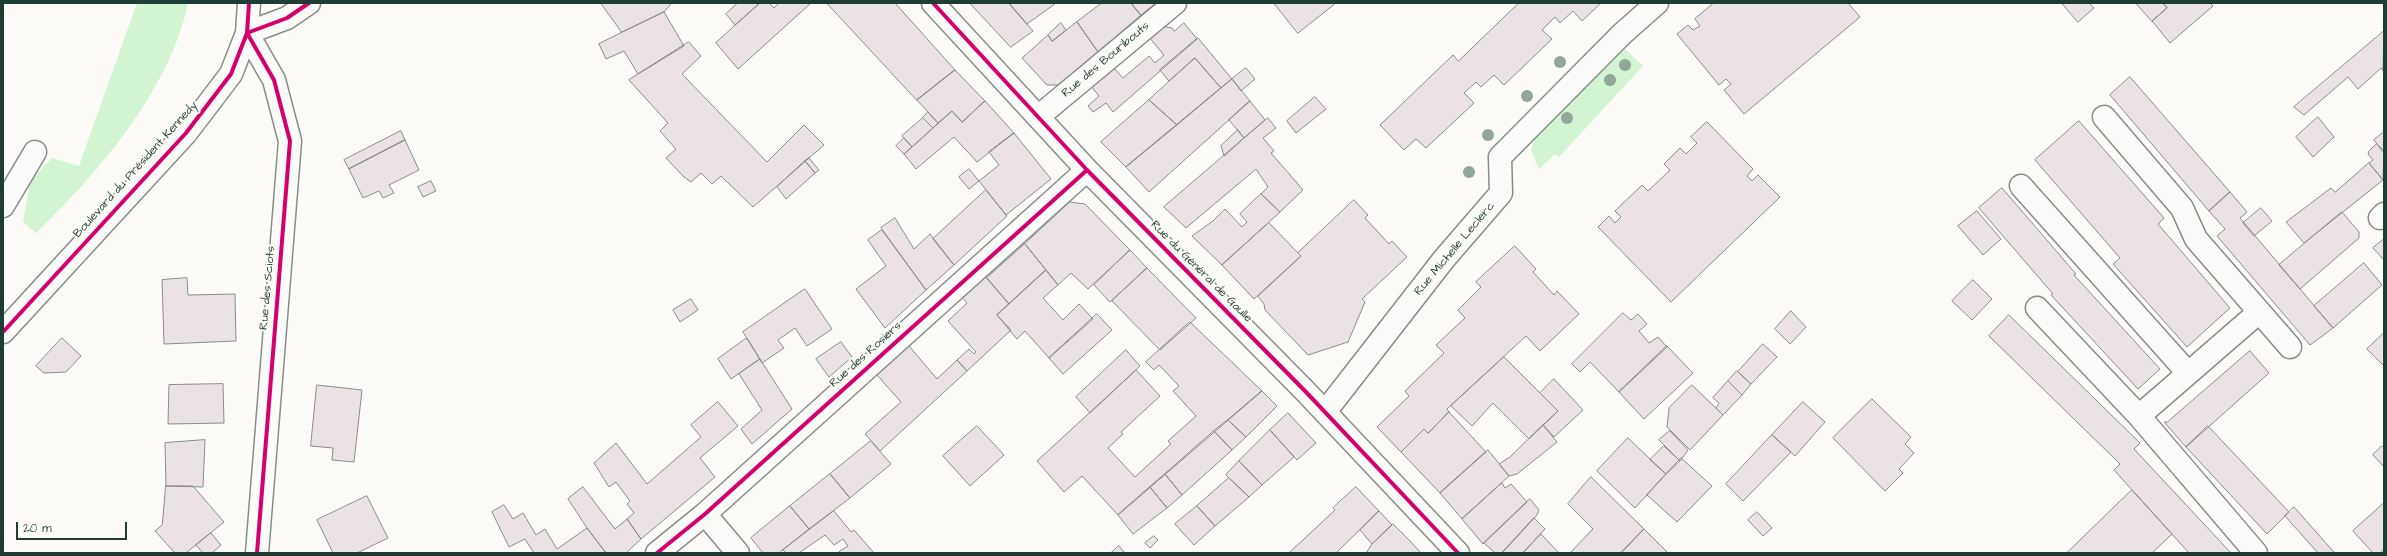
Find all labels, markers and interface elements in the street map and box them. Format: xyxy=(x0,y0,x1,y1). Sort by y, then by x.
street label: Rue des Bouribouts xyxy=(1059,19,1153,101)
street label: Boulevard du Président Kennedy xyxy=(71,99,201,241)
street label: Rue Michelle Leclerc xyxy=(1412,199,1498,299)
street label: Rue du Général de Gaulle xyxy=(1147,218,1255,326)
street label: Rue des Sciots xyxy=(257,245,279,331)
street label: Rue des Rosiers xyxy=(827,319,905,391)
scale bar xyxy=(18,514,129,540)
text: 20 m xyxy=(23,520,52,537)

